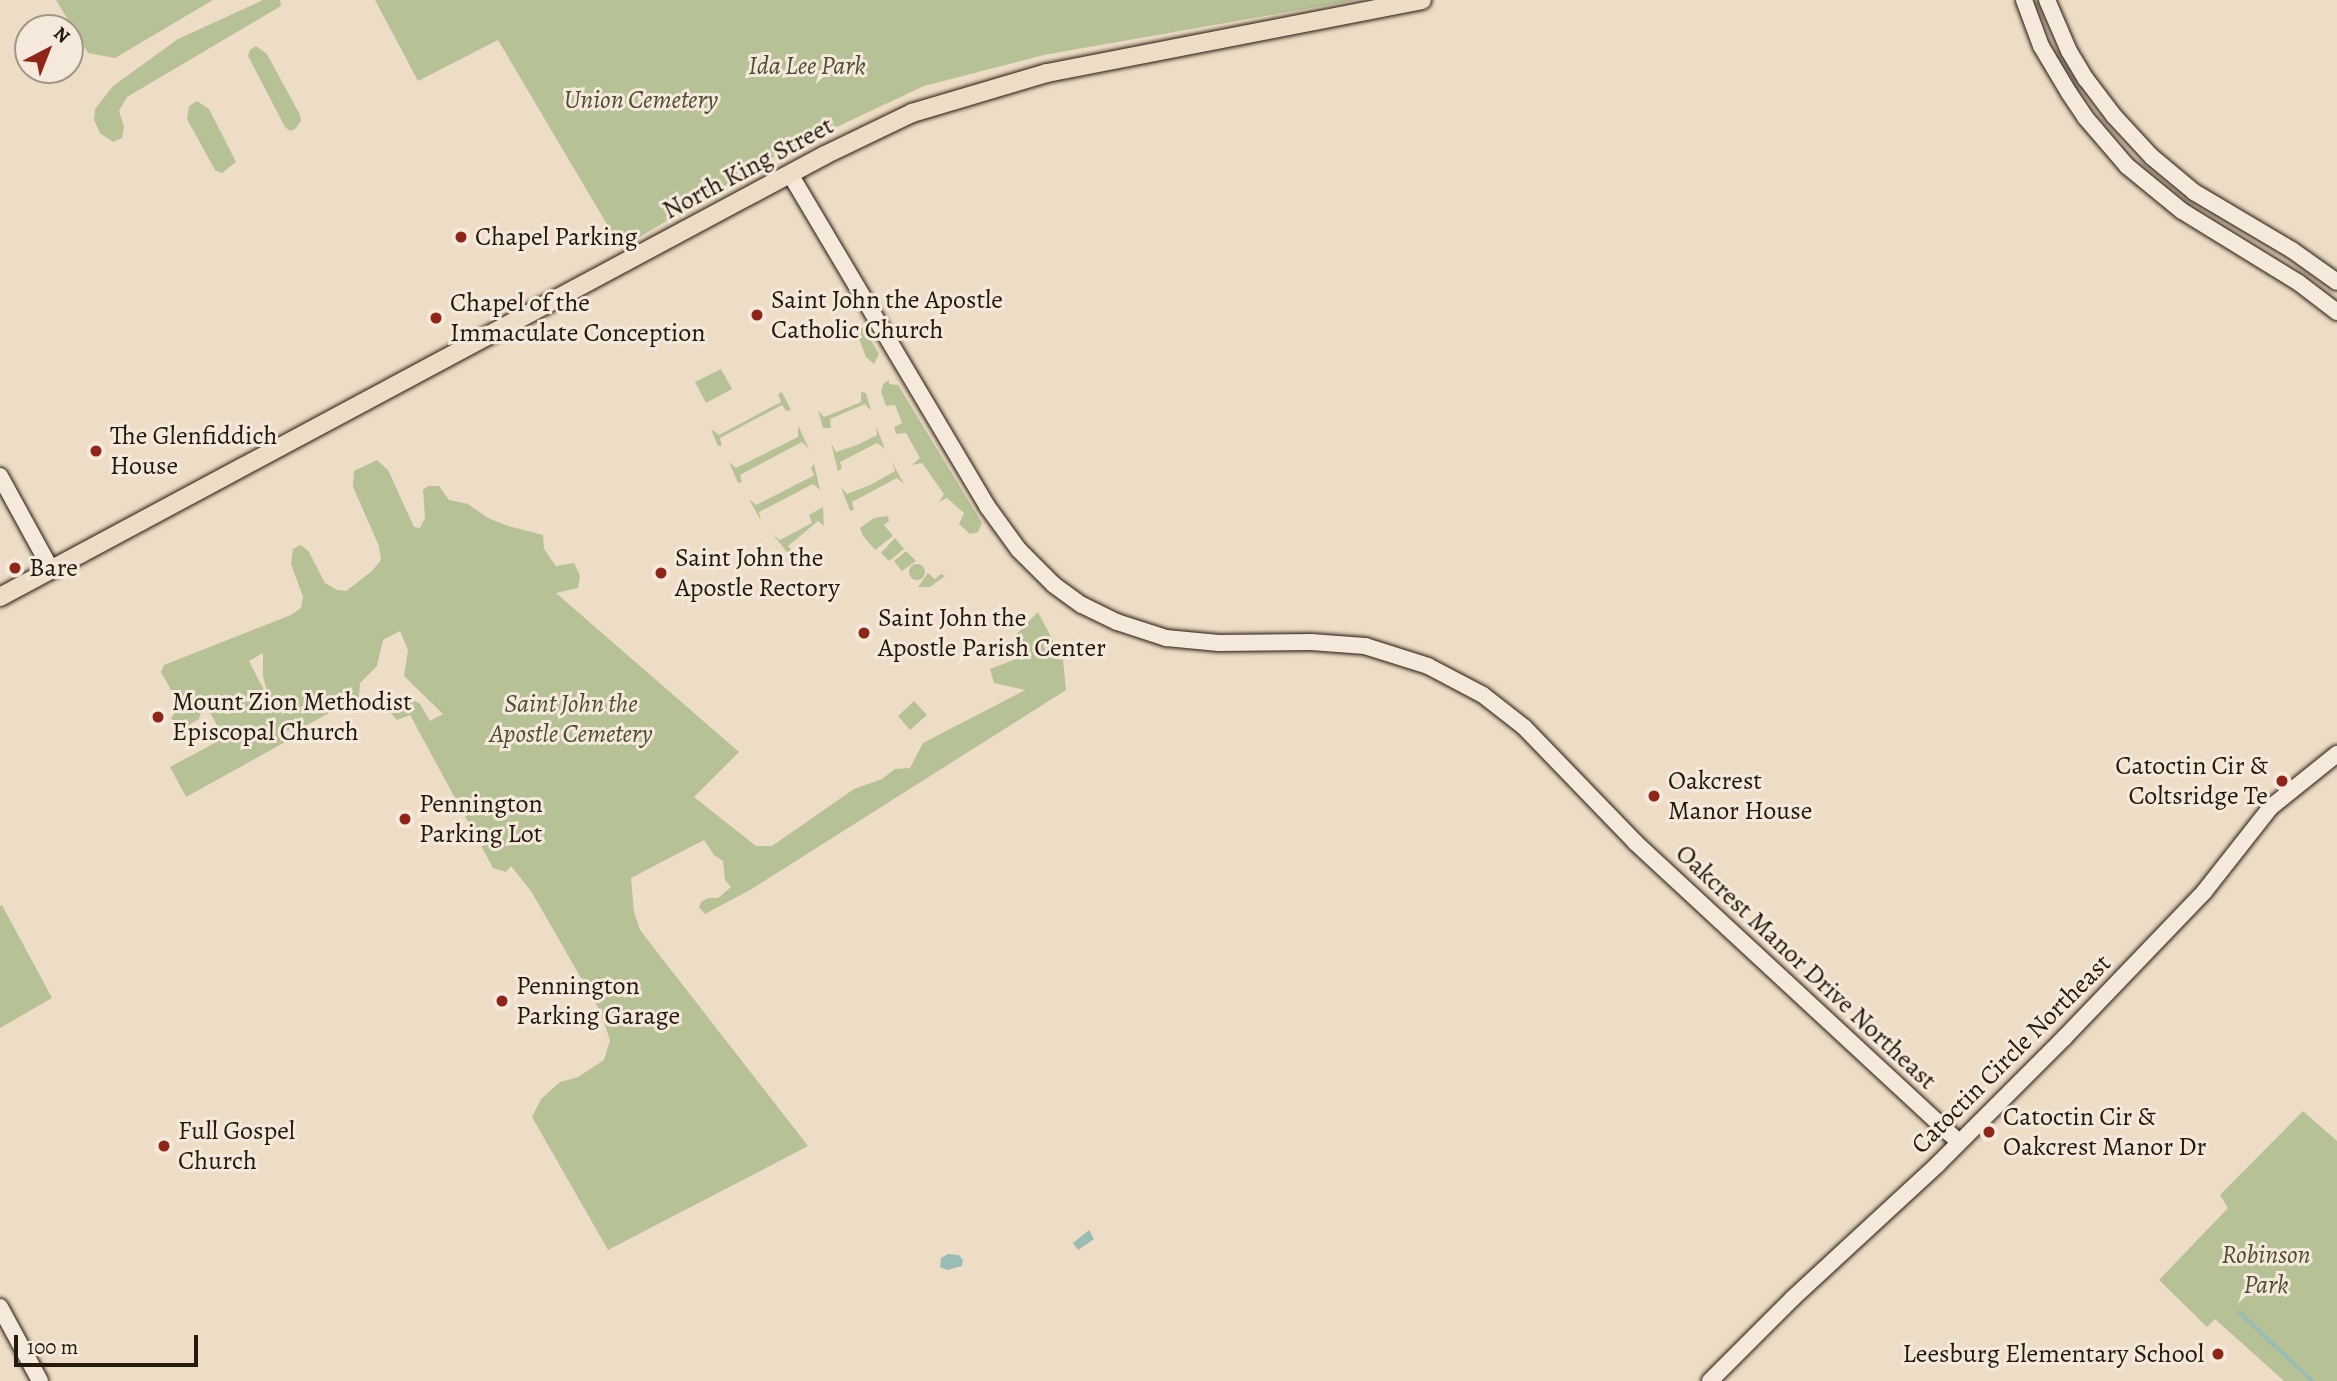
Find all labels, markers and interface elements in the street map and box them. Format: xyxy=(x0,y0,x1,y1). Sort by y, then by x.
north arrow xyxy=(14,14,84,84)
text: N xyxy=(48,21,76,49)
park label: Ida Lee Park xyxy=(748,50,866,82)
park label: Union Cemetery xyxy=(564,84,718,116)
street label: North King Street xyxy=(657,110,839,226)
place label: Chapel Parking xyxy=(475,221,638,253)
marker: Chapel Parking xyxy=(453,229,469,245)
place label: Saint John the Apostle Catholic Church xyxy=(771,284,1003,346)
place label: Chapel of the Immaculate Conception xyxy=(450,287,706,348)
marker: Saint John the Apostle Catholic Church xyxy=(749,307,765,323)
marker: Chapel of the Immaculate Conception xyxy=(428,310,444,326)
place label: The Glenfiddich House xyxy=(110,420,277,481)
marker: The Glenfiddich House xyxy=(88,443,104,459)
place label: Saint John the Apostle Rectory xyxy=(675,542,840,604)
place label: Bare xyxy=(29,552,78,584)
marker: Bare xyxy=(7,560,23,576)
marker: Saint John the Apostle Rectory xyxy=(653,565,669,581)
place label: Saint John the Apostle Parish Center xyxy=(878,602,1106,664)
marker: Saint John the Apostle Parish Center xyxy=(856,625,872,641)
place label: Mount Zion Methodist Episcopal Church xyxy=(172,686,412,748)
park label: Saint John the Apostle Cemetery xyxy=(489,688,653,750)
marker: Mount Zion Methodist Episcopal Church xyxy=(150,709,166,725)
place label: Catoctin Cir & Coltsridge Te xyxy=(2115,750,2268,812)
place label: Oakcrest Manor House xyxy=(1668,765,1812,826)
marker: Catoctin Cir & Coltsridge Te xyxy=(2274,773,2290,789)
place label: Pennington Parking Lot xyxy=(419,788,543,850)
marker: Oakcrest Manor House xyxy=(1646,788,1662,804)
marker: Pennington Parking Lot xyxy=(397,811,413,827)
street label: Oakcrest Manor Drive Northeast xyxy=(1669,838,1943,1096)
street label: Catoctin Circle Northeast xyxy=(1905,948,2117,1160)
place label: Pennington Parking Garage xyxy=(516,970,680,1032)
marker: Pennington Parking Garage xyxy=(494,993,510,1009)
place label: Catoctin Cir & Oakcrest Manor Dr xyxy=(2003,1101,2206,1162)
place label: Full Gospel Church xyxy=(178,1115,295,1176)
marker: Catoctin Cir & Oakcrest Manor Dr xyxy=(1981,1124,1997,1140)
marker: Full Gospel Church xyxy=(156,1138,172,1154)
park label: Robinson Park xyxy=(2222,1239,2310,1300)
scale bar xyxy=(18,1322,201,1366)
text: 100 m xyxy=(27,1333,78,1361)
place label: Leesburg Elementary School xyxy=(1903,1338,2204,1370)
marker: Leesburg Elementary School xyxy=(2210,1346,2226,1362)

